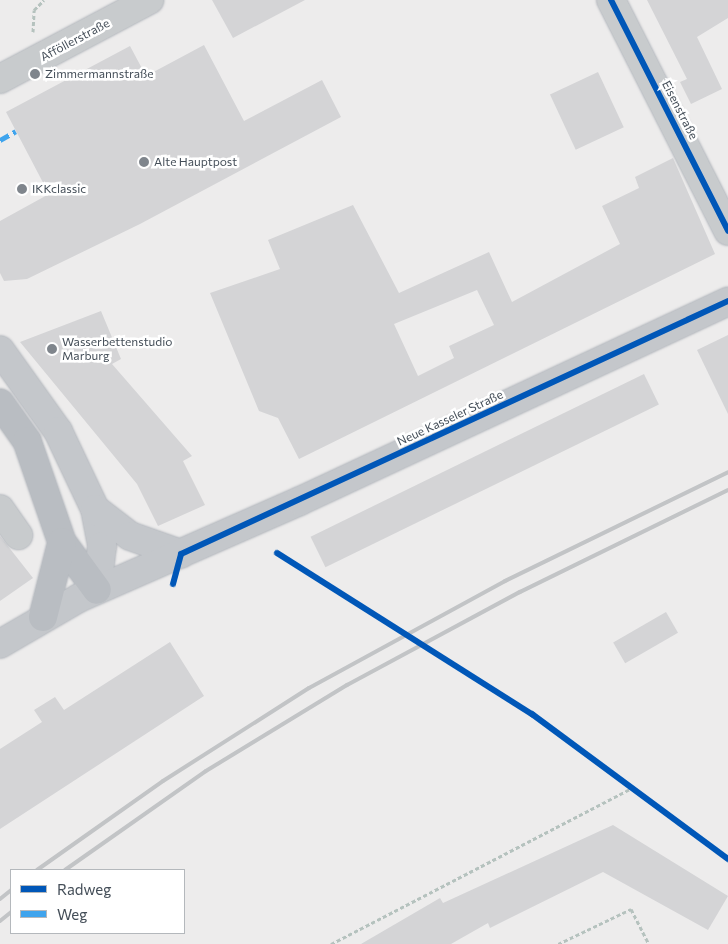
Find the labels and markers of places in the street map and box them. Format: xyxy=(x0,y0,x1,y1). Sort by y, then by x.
place label: Zimmermannstraße xyxy=(45,67,154,81)
marker: Zimmermannstraße xyxy=(29,68,41,80)
place label: Alte Hauptpost xyxy=(154,155,237,169)
marker: Alte Hauptpost xyxy=(138,156,150,168)
place label: IKKclassic xyxy=(32,182,86,196)
marker: IKKclassic xyxy=(16,183,28,195)
place label: Wasserbettenstudio Marburg xyxy=(62,335,172,363)
marker: Wasserbettenstudio Marburg xyxy=(46,343,58,355)

